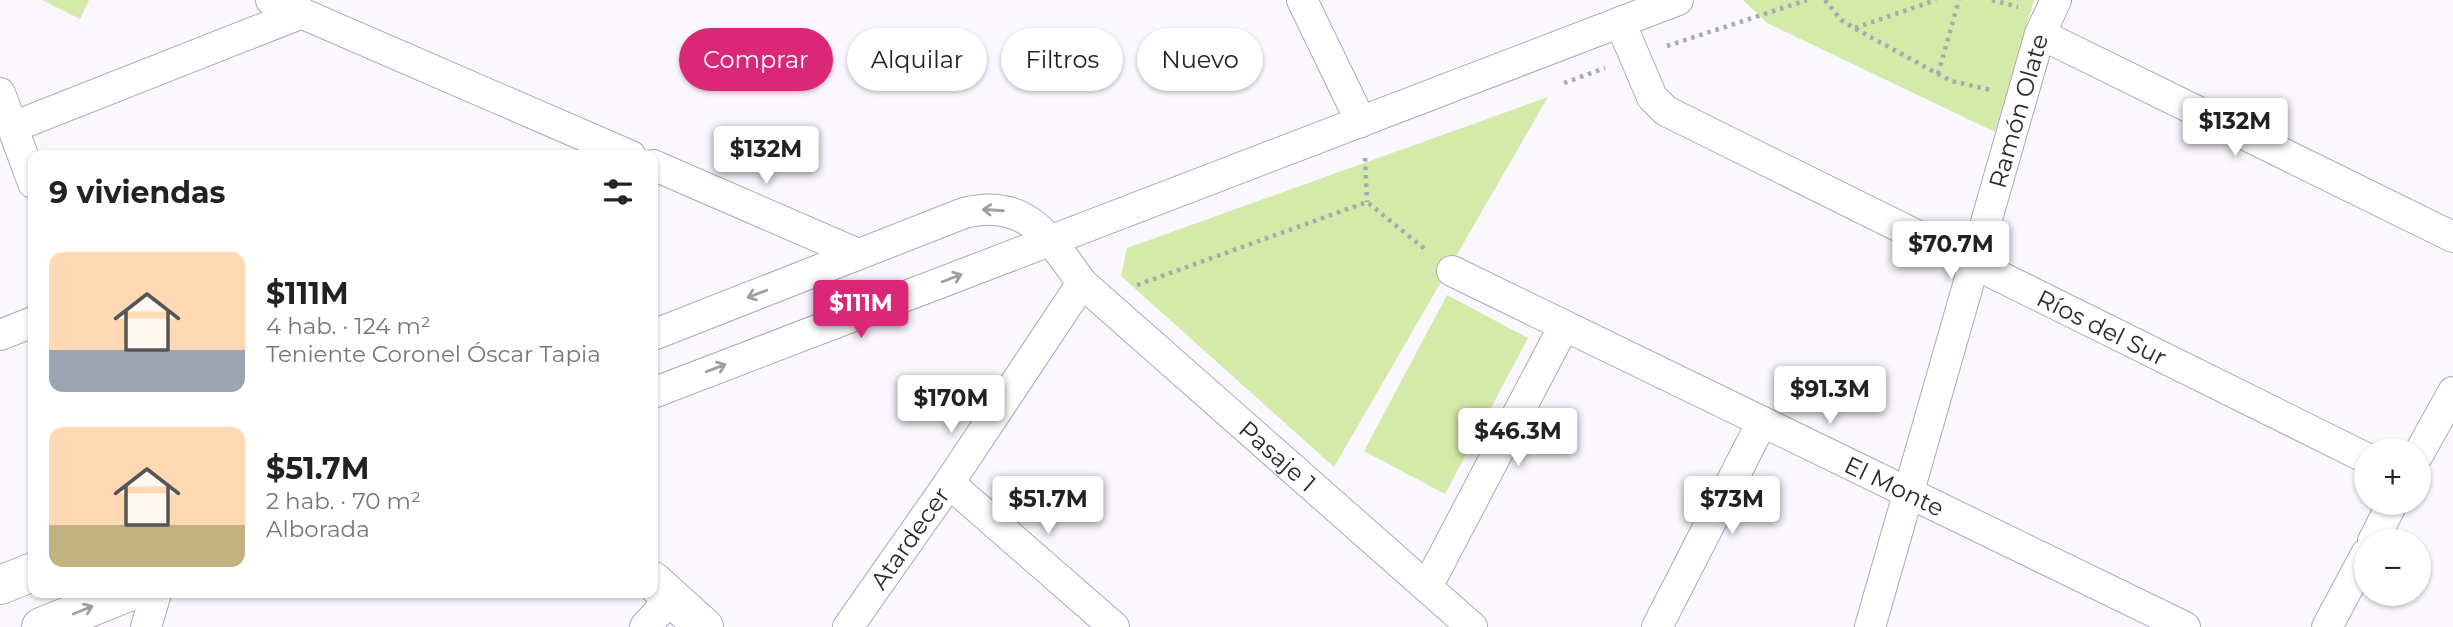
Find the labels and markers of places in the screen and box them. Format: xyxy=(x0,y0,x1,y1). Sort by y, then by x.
pin: $132M xyxy=(2186,99,2284,158)
pin: $132M xyxy=(717,127,815,186)
pin: $70.7M xyxy=(1894,222,2008,281)
pin: $111M xyxy=(812,280,910,340)
pin: $91.3M xyxy=(1773,366,1887,426)
pin: $170M xyxy=(902,376,1000,435)
pin: $46.3M xyxy=(1461,408,1575,468)
pin: $51.7M xyxy=(991,476,1105,536)
pin: $73M xyxy=(1691,476,1773,536)

